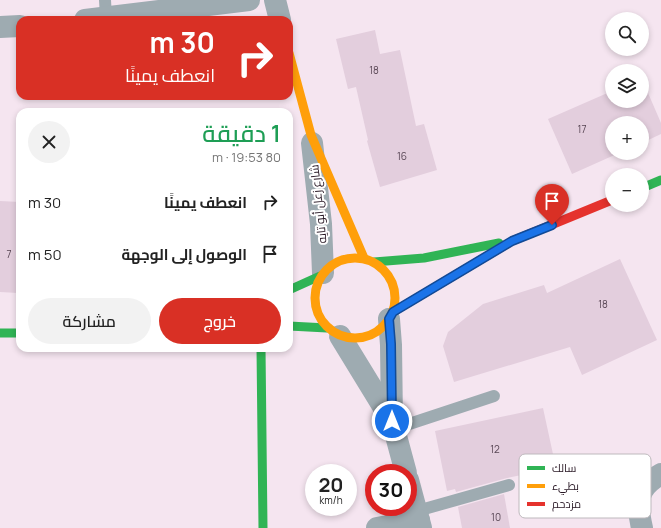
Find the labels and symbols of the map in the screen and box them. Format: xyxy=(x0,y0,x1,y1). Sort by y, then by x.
house number: 18 xyxy=(369,63,379,77)
house number: 17 xyxy=(578,122,586,136)
house number: 16 xyxy=(397,149,407,163)
street label: شارع زعل أبو تايه xyxy=(305,164,331,244)
pin xyxy=(535,184,569,225)
house number: 7 xyxy=(6,247,12,261)
house number: 18 xyxy=(598,297,608,311)
position arrow xyxy=(371,400,413,442)
house number: 12 xyxy=(490,442,500,456)
legend xyxy=(519,454,651,518)
text: سالك xyxy=(552,460,576,475)
speed limit sign: 30 xyxy=(365,464,417,516)
text: بطيء xyxy=(552,478,579,495)
text: مزدحم xyxy=(552,496,581,512)
house number: 10 xyxy=(491,510,501,524)

